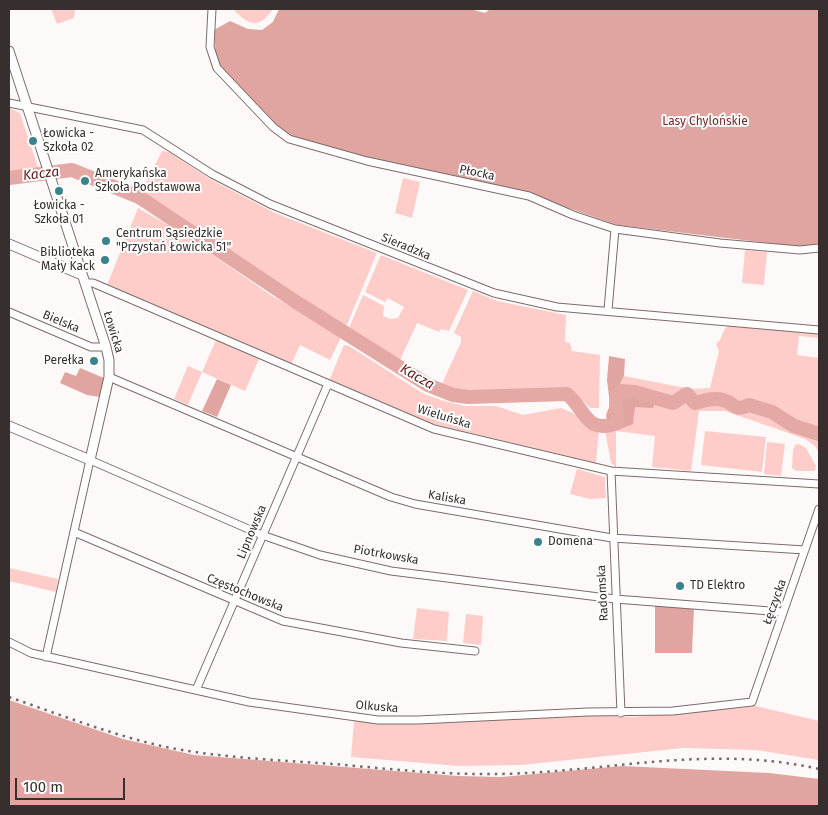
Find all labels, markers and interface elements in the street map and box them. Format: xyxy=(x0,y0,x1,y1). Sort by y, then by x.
park label: Lasy Chylońskie xyxy=(662,115,748,129)
place label: Łowicka - Szkoła 02 xyxy=(43,127,94,155)
marker: Łowicka - Szkoła 02 xyxy=(27,135,39,147)
street label: Płocka xyxy=(458,162,496,184)
water label: Kacza xyxy=(22,163,60,185)
place label: Amerykańska Szkoła Podstawowa xyxy=(95,167,201,195)
marker: Amerykańska Szkoła Podstawowa xyxy=(79,175,91,187)
marker: Łowicka - Szkoła 01 xyxy=(53,185,65,197)
place label: Łowicka - Szkoła 01 xyxy=(33,199,85,227)
place label: Centrum Sąsiedzkie "Przystań Łowicka 51" xyxy=(116,227,231,255)
street label: Sieradzka xyxy=(379,231,433,263)
marker: Centrum Sąsiedzkie "Przystań Łowicka 51" xyxy=(100,235,112,247)
place label: Biblioteka Mały Kack xyxy=(40,246,95,274)
marker: Biblioteka Mały Kack xyxy=(99,254,111,266)
street label: Bielska xyxy=(40,308,82,336)
street label: Łowicka xyxy=(100,309,126,355)
place label: Perełka xyxy=(44,354,84,368)
marker: Perełka xyxy=(88,355,100,367)
water label: Kacza xyxy=(397,361,437,393)
street label: Wieluńska xyxy=(415,402,473,432)
street label: Kaliska xyxy=(427,488,467,508)
street label: Lipnowska xyxy=(234,503,270,561)
place label: Domena xyxy=(548,535,593,549)
marker: Domena xyxy=(532,536,544,548)
street label: Piotrkowska xyxy=(352,542,420,568)
street label: Radomska xyxy=(594,565,612,621)
street label: Częstochowska xyxy=(204,571,286,615)
street label: Łęczycka xyxy=(760,577,790,627)
place label: TD Elektro xyxy=(690,579,745,593)
marker: TD Elektro xyxy=(674,580,686,592)
street label: Olkuska xyxy=(355,698,399,716)
scale bar xyxy=(18,768,128,800)
text: 100 m xyxy=(23,778,63,796)

